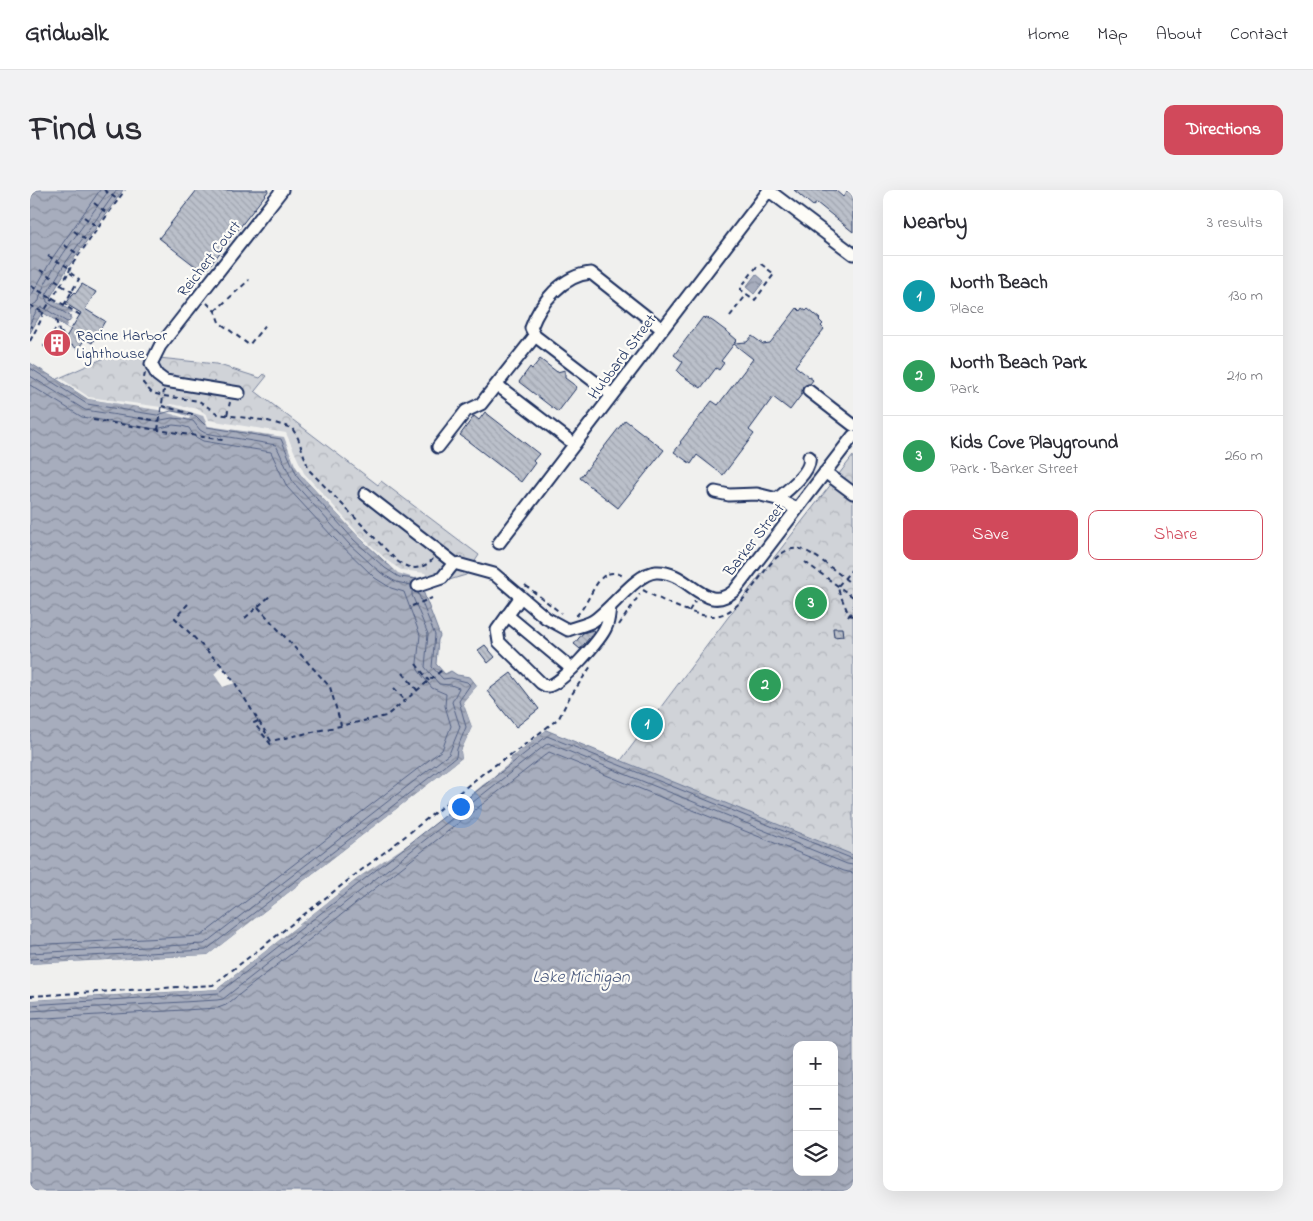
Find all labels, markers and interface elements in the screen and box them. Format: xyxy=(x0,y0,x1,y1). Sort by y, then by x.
text: Gridwalk xyxy=(25,17,109,52)
text: Home xyxy=(1028,22,1069,48)
text: Map xyxy=(1097,22,1128,48)
text: About xyxy=(1156,22,1202,48)
text: Contact xyxy=(1230,22,1288,48)
text: Find us xyxy=(30,105,142,156)
button: Directions xyxy=(1164,105,1283,155)
text: Nearby xyxy=(903,208,967,238)
text: 3 results xyxy=(1207,211,1263,235)
street label: Reichert Court xyxy=(172,215,248,303)
text: North Beach xyxy=(950,270,1048,297)
text: 1 xyxy=(916,284,922,308)
text: 130 m xyxy=(1228,284,1263,308)
text: Place xyxy=(950,297,984,321)
street label: Hubbard Street xyxy=(582,309,663,405)
place label: Racine Harbor Lighthouse xyxy=(76,324,167,366)
building icon: Racine Harbor Lighthouse xyxy=(42,328,72,358)
text: North Beach Park xyxy=(950,350,1087,377)
text: 2 xyxy=(915,364,923,388)
text: 210 m xyxy=(1227,364,1263,388)
text: Park xyxy=(950,377,979,401)
text: Kids Cove Playground xyxy=(950,430,1118,457)
text: 3 xyxy=(916,444,922,468)
text: 260 m xyxy=(1225,444,1263,468)
text: Park · Barker Street xyxy=(950,457,1078,481)
street label: Barker Street xyxy=(717,498,791,583)
button: Save xyxy=(903,510,1078,560)
button: Share xyxy=(1088,510,1263,560)
pin: 3 xyxy=(795,584,827,622)
pin: 2 xyxy=(749,666,781,704)
pin: 1 xyxy=(631,705,663,743)
your location xyxy=(448,794,474,820)
water label: Lake Michigan xyxy=(532,965,631,991)
map controls xyxy=(793,1041,838,1176)
button: + xyxy=(793,1041,838,1086)
button: − xyxy=(793,1086,838,1131)
button: layers xyxy=(793,1131,838,1176)

